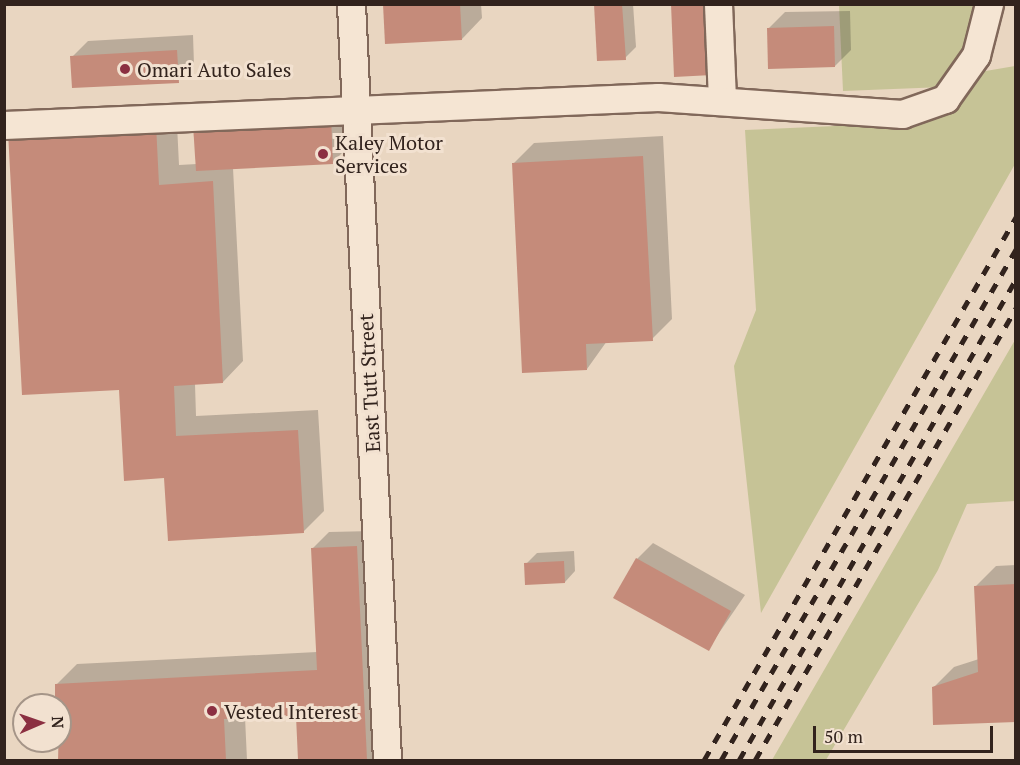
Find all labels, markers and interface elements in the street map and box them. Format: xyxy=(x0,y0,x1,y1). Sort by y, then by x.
place label: Omari Auto Sales xyxy=(137,57,292,81)
marker: Omari Auto Sales xyxy=(118,62,132,76)
place label: Kaley Motor Services xyxy=(335,130,443,177)
marker: Kaley Motor Services xyxy=(316,147,330,161)
street label: East Tutt Street xyxy=(353,313,385,453)
north arrow xyxy=(12,693,72,753)
place label: Vested Interest xyxy=(224,699,358,723)
marker: Vested Interest xyxy=(205,704,219,718)
scale bar xyxy=(816,714,996,752)
text: N xyxy=(47,716,69,729)
text: 50 m xyxy=(824,724,863,748)

